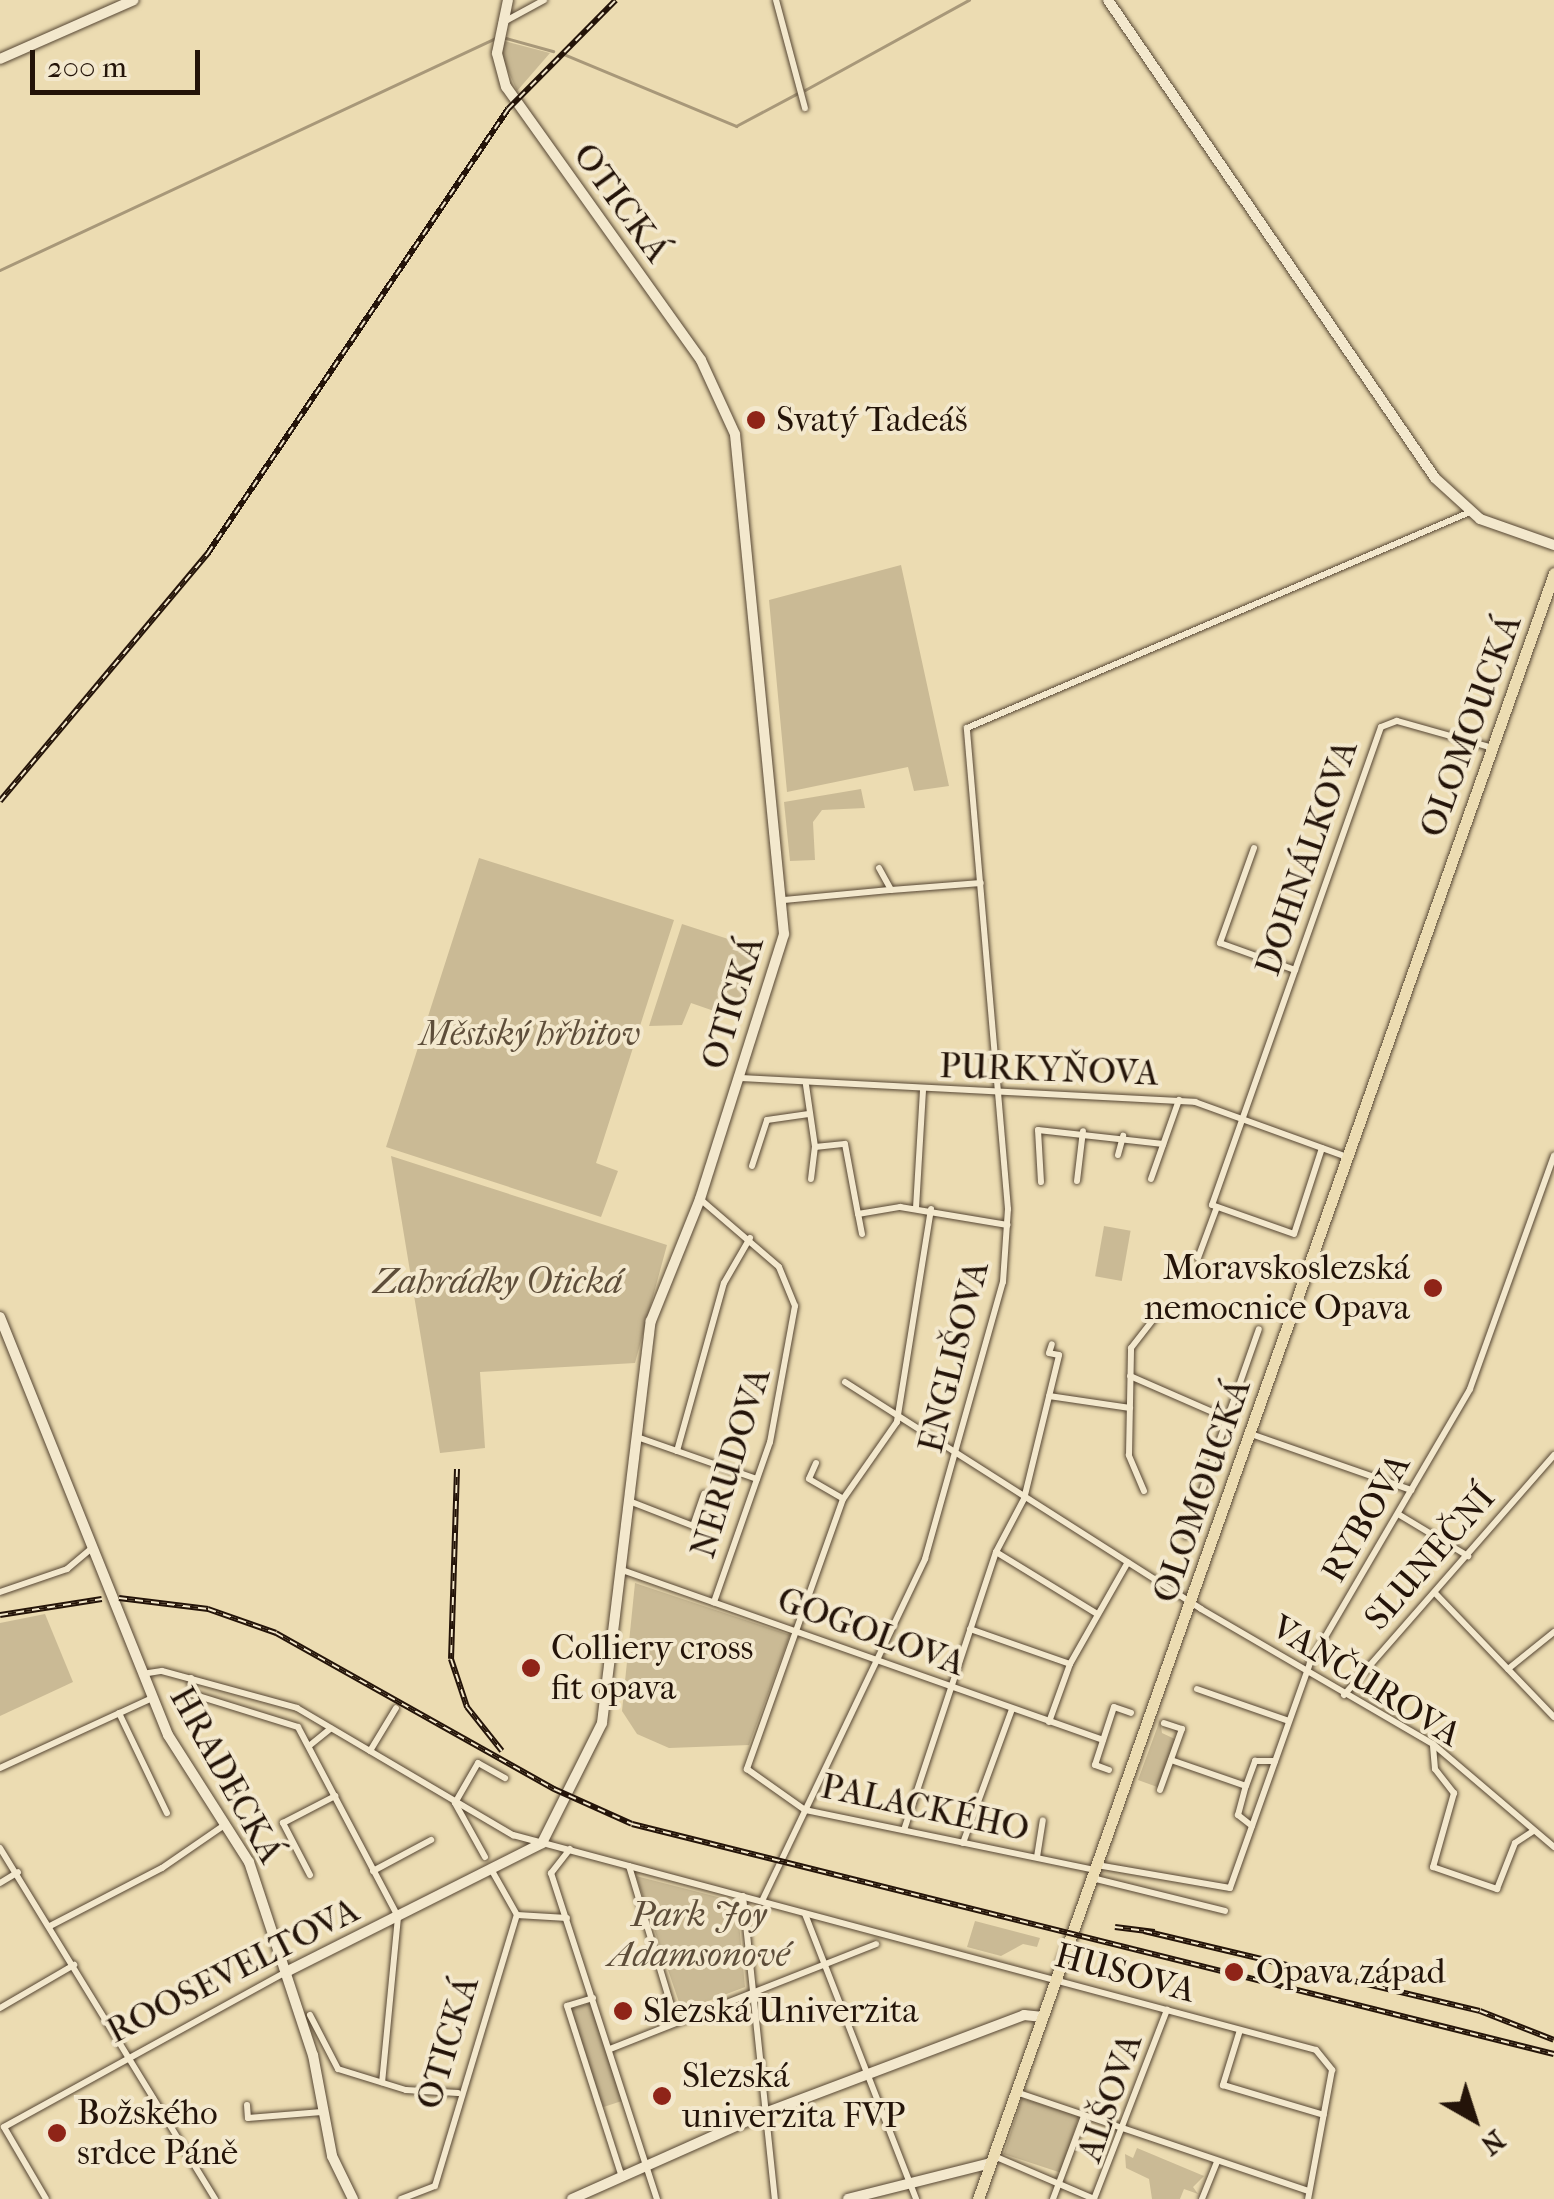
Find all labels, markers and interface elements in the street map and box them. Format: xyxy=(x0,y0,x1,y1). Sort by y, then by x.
scale bar xyxy=(35,30,205,92)
text: 200 m xyxy=(47,50,127,85)
street label: OTICKÁ xyxy=(564,136,678,270)
place label: Svatý Tadeáš xyxy=(776,399,968,441)
marker: Svatý Tadeáš xyxy=(745,409,767,431)
street label: OLOMOUCKÁ xyxy=(1411,609,1531,843)
street label: DOHNÁLKOVA xyxy=(1247,735,1367,981)
street label: OTICKÁ xyxy=(693,932,773,1074)
park label: Městský hřbitov xyxy=(420,1013,640,1055)
street label: PURKYŇOVA xyxy=(939,1045,1159,1095)
place label: Moravskoslezská nemocnice Opava xyxy=(1144,1247,1410,1329)
street label: ENGLIŠOVA xyxy=(910,1257,998,1457)
park label: Zahrádky Otická xyxy=(373,1261,623,1303)
marker: Moravskoslezská nemocnice Opava xyxy=(1420,1275,1446,1301)
street label: NERUDOVA xyxy=(682,1363,780,1563)
street label: OLOMOUCKÁ xyxy=(1144,1374,1260,1608)
street label: RYBOVA xyxy=(1313,1447,1419,1589)
street label: SLUNEČNÍ xyxy=(1356,1477,1504,1639)
street label: GOGOLOVA xyxy=(772,1579,970,1685)
street label: VANČUROVA xyxy=(1264,1606,1468,1756)
place label: Colliery cross fit opava xyxy=(551,1627,754,1709)
marker: Colliery cross fit opava xyxy=(520,1657,542,1679)
street label: HRADECKÁ xyxy=(160,1680,292,1870)
street label: PALACKÉHO xyxy=(817,1765,1033,1851)
street label: ROOSEVELTOVA xyxy=(100,1889,366,2053)
park label: Park Joy Adamsonové xyxy=(608,1894,790,1976)
street label: HUSOVA xyxy=(1050,1934,1200,2012)
place label: Opava západ xyxy=(1256,1951,1445,1993)
marker: Opava západ xyxy=(1221,1959,1247,1985)
street label: OTICKÁ xyxy=(408,1972,488,2114)
place label: Slezská Univerzita xyxy=(643,1990,918,2032)
marker: Slezská Univerzita xyxy=(612,2000,634,2022)
street label: ALŠOVA xyxy=(1069,2029,1151,2167)
place label: Slezská univerzita FVP xyxy=(682,2055,905,2137)
north arrow xyxy=(1424,2069,1524,2169)
marker: Slezská univerzita FVP xyxy=(651,2085,673,2107)
place label: Božského srdce Páně xyxy=(77,2092,238,2174)
marker: Božského srdce Páně xyxy=(46,2122,68,2144)
text: N xyxy=(1475,2123,1512,2162)

